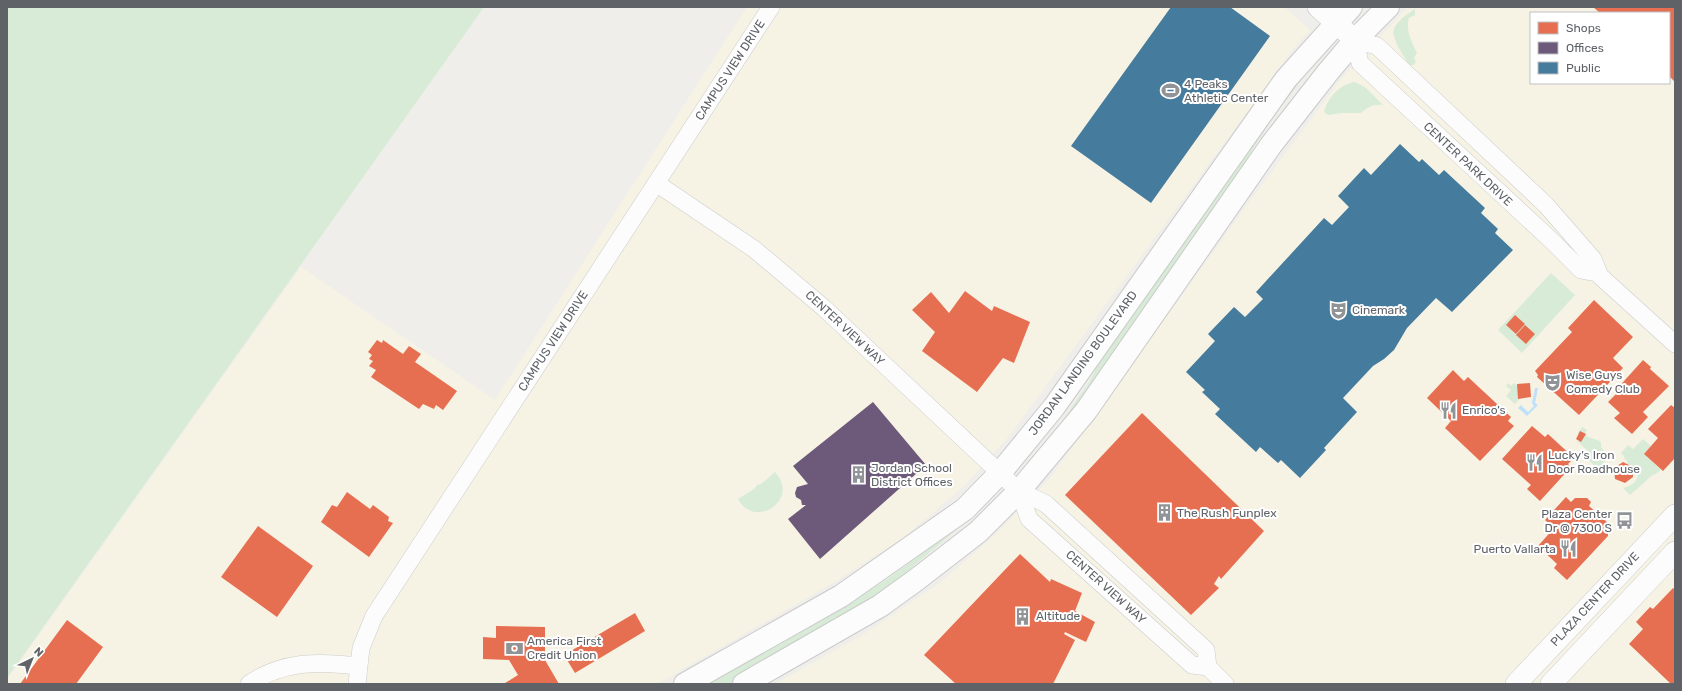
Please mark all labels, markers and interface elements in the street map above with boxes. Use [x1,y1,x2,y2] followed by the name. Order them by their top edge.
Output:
[1530,12,1670,84] legend
[692,17,768,123] street label: CAMPUS VIEW DRIVE
[1566,21,1601,35] text: Shops
[1566,41,1604,55] text: Offices
[1566,61,1601,75] text: Public
[1184,77,1269,105] place label: 4 Peaks Athletic Center
[1161,81,1181,101] sports icon: 4 Peaks Athletic Center
[1421,119,1515,209] street label: CENTER PARK DRIVE
[515,288,591,394] street label: CAMPUS VIEW DRIVE
[803,288,888,368] street label: CENTER VIEW WAY
[1026,288,1140,438] street label: JORDAN LANDING BOULEVARD
[1329,300,1349,320] theatre icon: Cinemark
[1352,303,1406,317] place label: Cinemark
[1566,368,1640,396] place label: Wise Guys Comedy Club
[1543,372,1563,392] theatre icon: Wise Guys Comedy Club
[1439,400,1459,420] restaurant icon: Enrico's
[1462,403,1506,417] place label: Enrico's
[1548,448,1640,476] place label: Lucky's Iron Door Roadhouse
[1525,452,1545,472] restaurant icon: Lucky's Iron Door Roadhouse
[871,461,953,489] place label: Jordan School District Offices
[848,465,868,485] building icon: Jordan School District Offices
[1154,503,1174,523] building icon: The Rush Funplex
[1177,506,1277,520] place label: The Rush Funplex
[1541,507,1612,535] place label: Plaza Center Dr @ 7300 S
[1615,511,1635,531] bus stop icon: Plaza Center Dr @ 7300 S
[1559,539,1579,559] restaurant icon: Puerto Vallarta
[1473,542,1556,556] place label: Puerto Vallarta
[1063,547,1149,627] street label: CENTER VIEW WAY
[1548,549,1642,649] street label: PLAZA CENTER DRIVE
[1013,606,1033,626] building icon: Altitude
[1036,609,1081,623] place label: Altitude
[527,634,602,662] place label: America First Credit Union
[504,638,524,658] bank icon: America First Credit Union
[12,639,52,679] north arrow
[31,645,46,660] text: N

